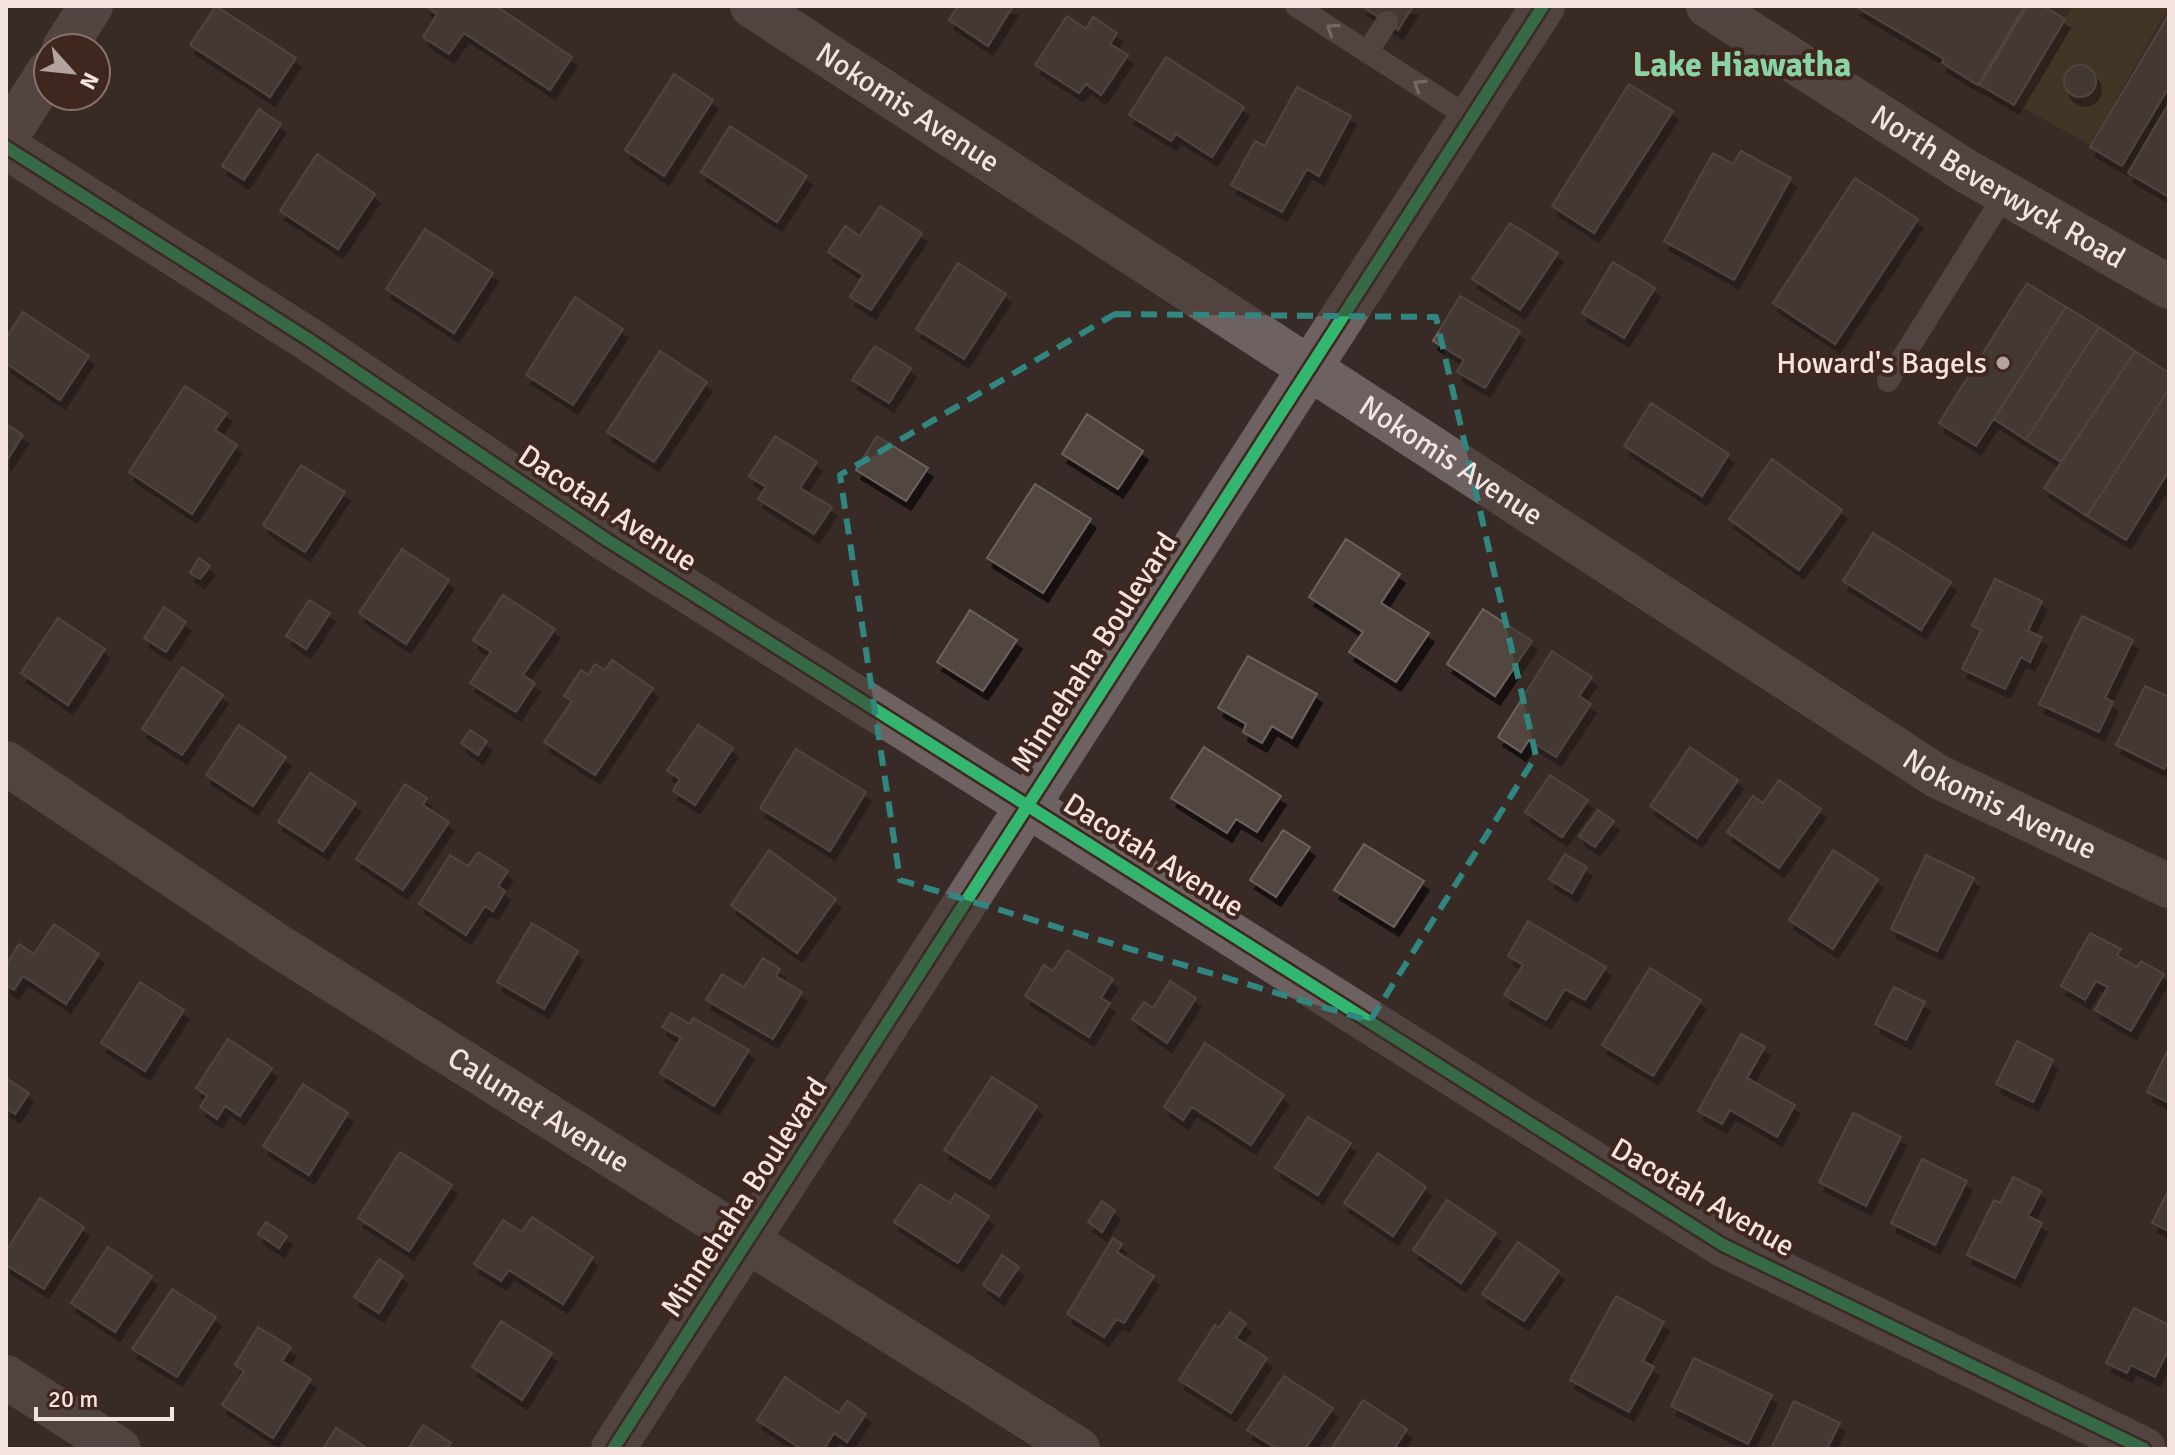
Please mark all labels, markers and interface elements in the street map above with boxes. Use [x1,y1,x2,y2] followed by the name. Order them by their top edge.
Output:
[1326,24,1340,39] one-way arrow
[32,32,112,112] north arrow
[809,35,1007,181] street label: Nokomis Avenue
[1633,44,1851,86] district label: Lake Hiawatha
[74,68,105,94] text: N
[1413,80,1427,95] one-way arrow
[1864,97,2132,277] street label: North Beverwyck Road
[1776,345,1987,382] place label: Howard's Bagels
[1994,354,2012,372] marker: Howard's Bagels
[1352,388,1550,534] street label: Nokomis Avenue
[511,437,704,580] street label: Dacotah Avenue
[1003,525,1186,779] street label: Minnehaha Boulevard
[1896,741,2103,868] street label: Nokomis Avenue
[1057,785,1251,926] street label: Dacotah Avenue
[441,1039,637,1181] street label: Calumet Avenue
[653,1070,836,1324] street label: Minnehaha Boulevard
[1604,1130,1801,1265] street label: Dacotah Avenue
[36,1371,172,1421] scale bar
[48,1384,98,1414] text: 20 m

